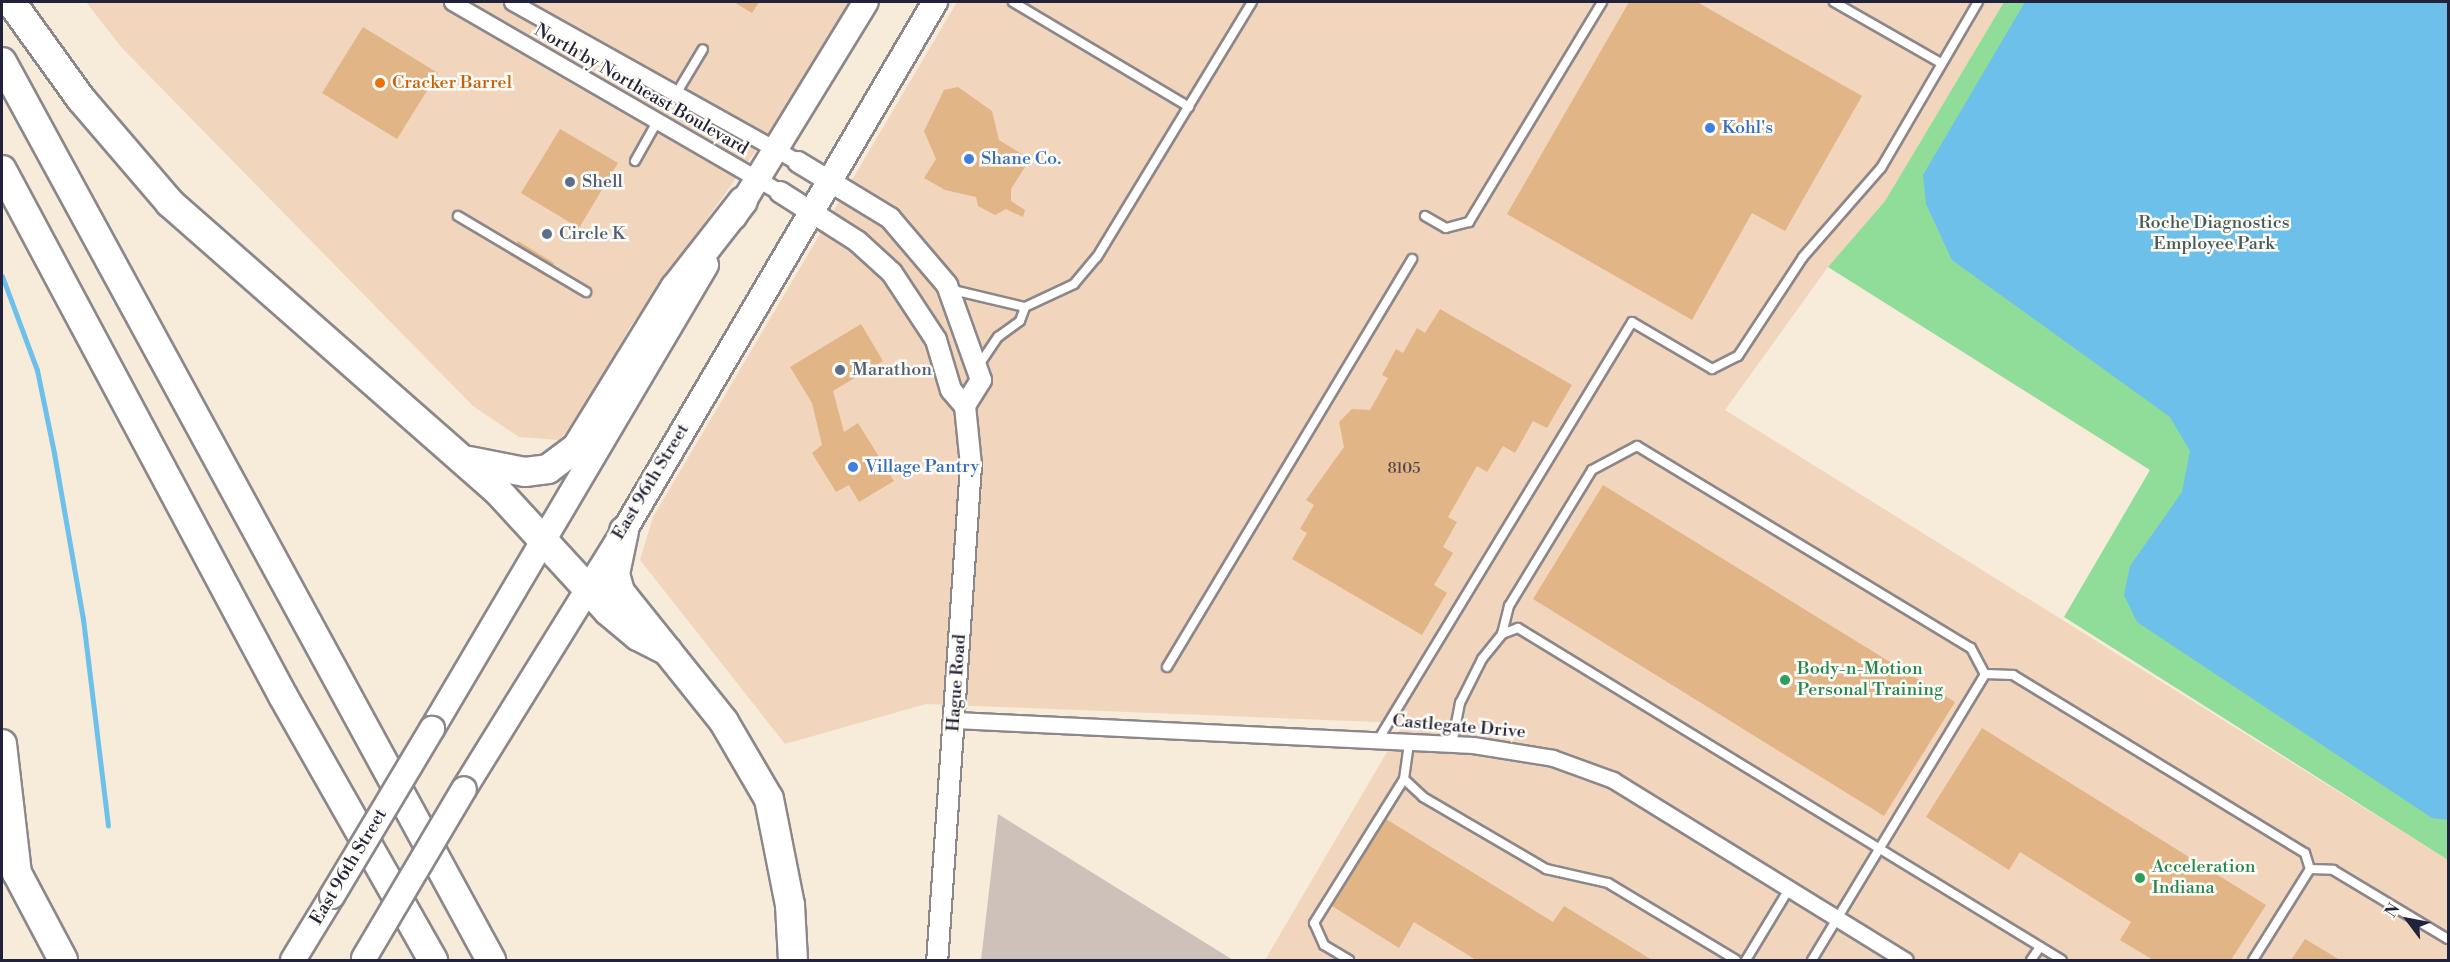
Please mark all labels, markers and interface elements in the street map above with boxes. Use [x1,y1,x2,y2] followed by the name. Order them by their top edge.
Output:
[530,20,752,160] street label: North by Northeast Boulevard
[392,72,512,94] place label: Cracker Barrel
[373,76,387,90] marker: Cracker Barrel
[1722,117,1773,139] place label: Kohl's
[1703,121,1717,135] marker: Kohl's
[981,148,1061,170] place label: Shane Co.
[962,152,976,166] marker: Shane Co.
[582,171,623,193] place label: Shell
[563,175,577,189] marker: Shell
[2138,213,2290,256] park label: Roche Diagnostics Employee Park
[559,223,625,245] place label: Circle K
[540,227,554,241] marker: Circle K
[852,359,932,381] place label: Marathon
[833,363,847,377] marker: Marathon
[608,420,694,544] street label: East 96th Street
[865,456,979,478] place label: Village Pantry
[846,460,860,474] marker: Village Pantry
[1387,460,1421,478] house number: 8105
[943,634,971,732] street label: Hague Road
[1797,659,1943,702] place label: Body-n-Motion Personal Training
[1778,673,1792,687] marker: Body-n-Motion Personal Training
[1391,710,1527,744] street label: Castlegate Drive
[306,805,392,929] street label: East 96th Street
[2152,857,2255,900] place label: Acceleration Indiana
[2133,871,2147,885] marker: Acceleration Indiana
[2378,890,2438,950] north arrow
[2381,900,2405,921] text: N

